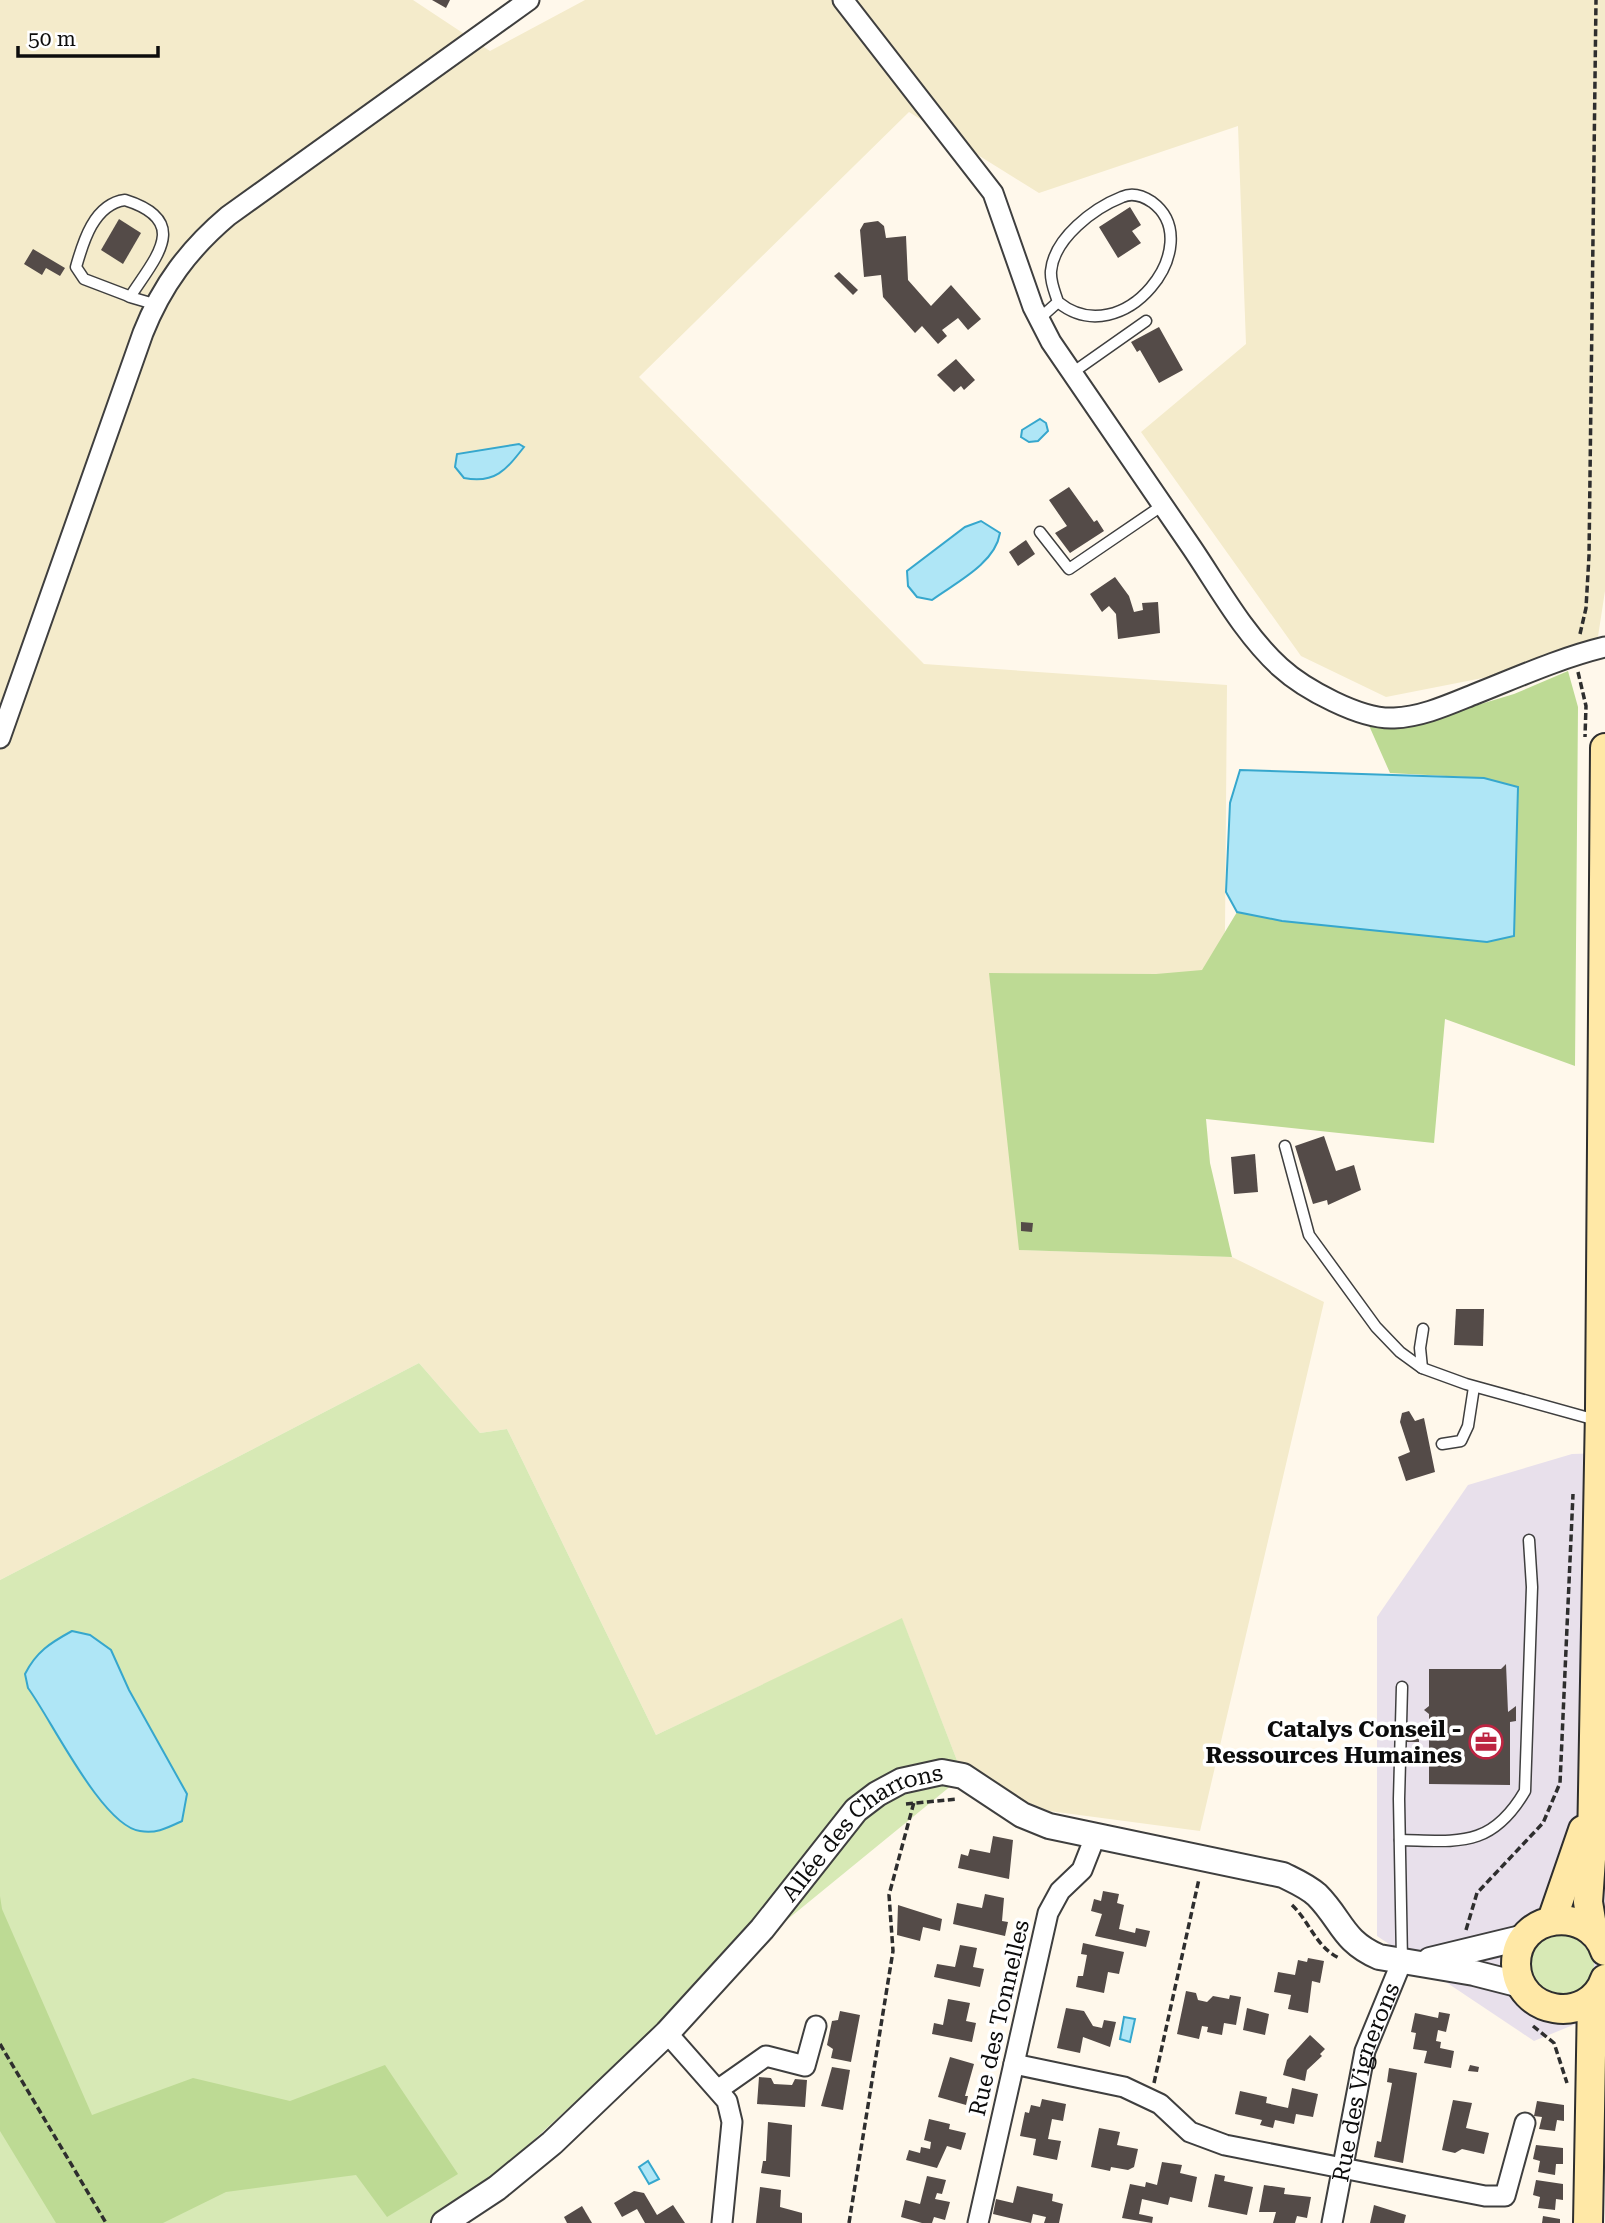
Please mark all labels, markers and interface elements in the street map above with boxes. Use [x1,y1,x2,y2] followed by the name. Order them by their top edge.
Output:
[18,14,158,58] scale bar
[28,27,76,51] text: 50 m
[1205,1716,1462,1769] place label: Catalys Conseil - Ressources Humaines
[1467,1723,1505,1761] office icon: Catalys Conseil - Ressources Humaines
[776,1759,945,1907] street label: Allée des Charrons
[964,1917,1035,2119] street label: Rue des Tonnelles
[1327,1979,1406,2184] street label: Rue des Vignerons

